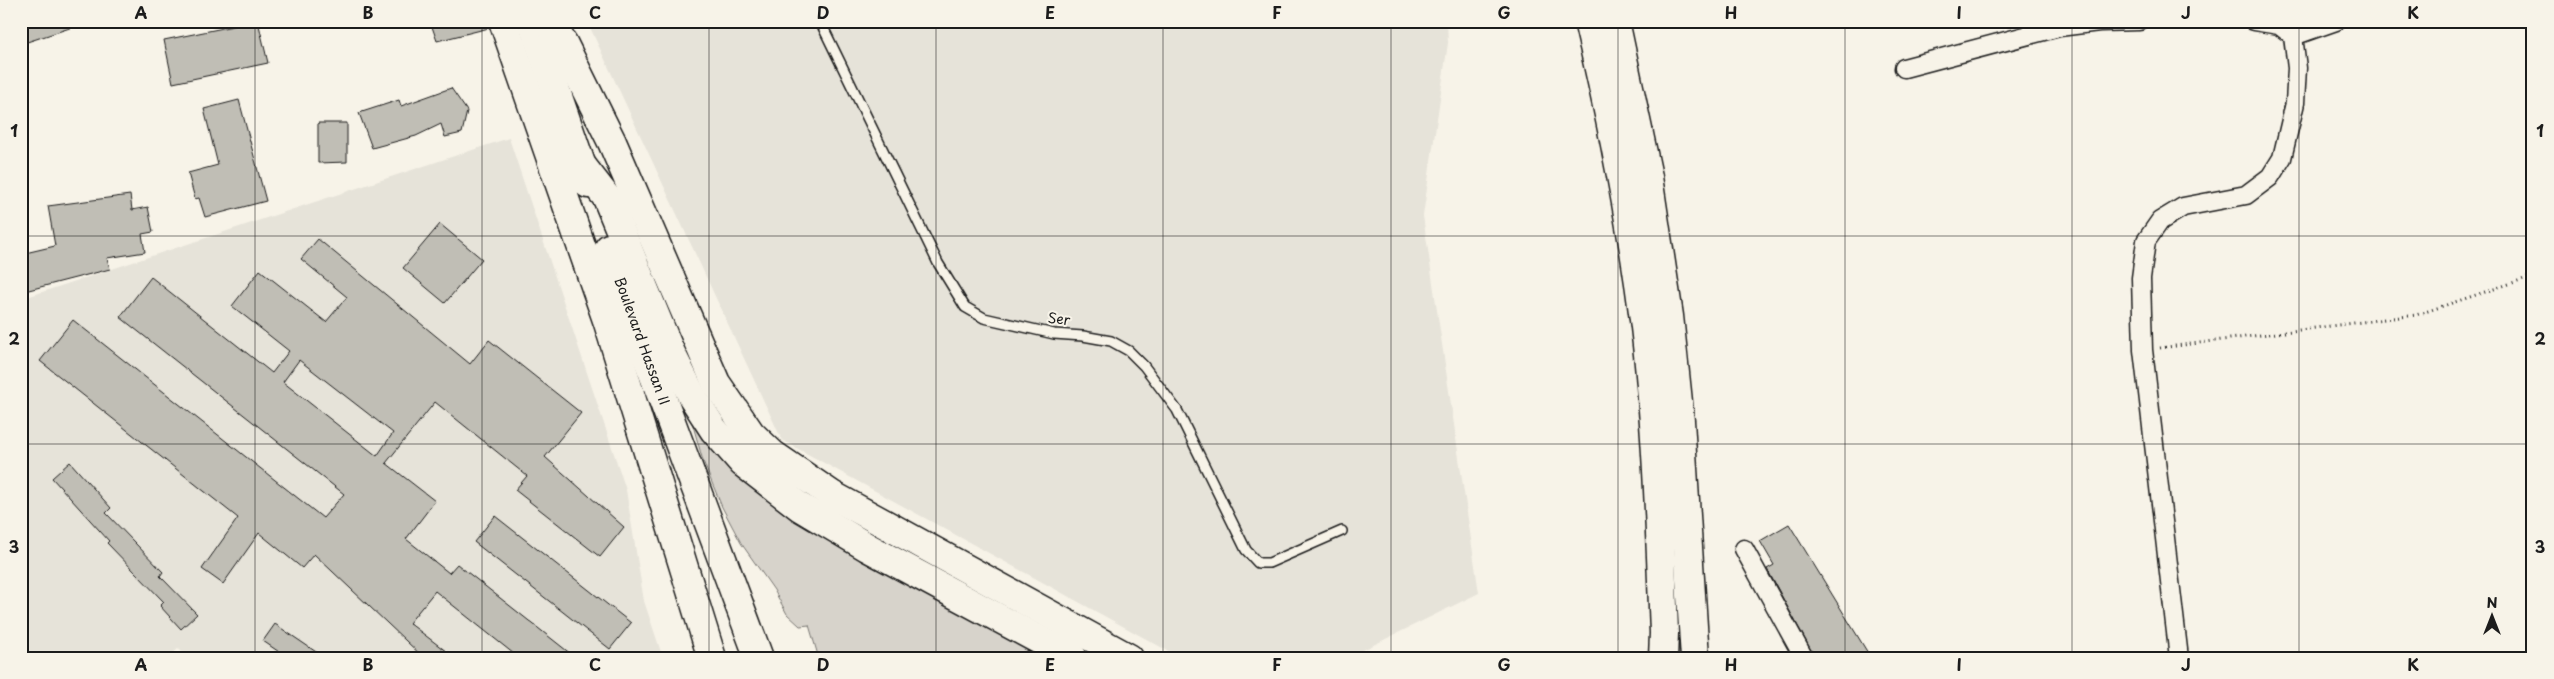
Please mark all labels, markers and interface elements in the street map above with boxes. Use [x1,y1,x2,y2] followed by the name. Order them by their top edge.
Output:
[135,0,148,24] text: A
[363,0,374,24] text: B
[589,0,601,24] text: C
[817,0,829,24] text: D
[1045,0,1055,24] text: E
[1272,0,1282,24] text: F
[1497,0,1511,24] text: G
[1725,0,1737,24] text: H
[1956,0,1962,24] text: I
[2181,0,2191,24] text: J
[2407,0,2419,24] text: K
[10,118,18,142] text: 1
[2536,118,2544,142] text: 1
[610,274,675,408] street label: Boulevard Hassan II
[1046,307,1072,331] street label: Ser
[8,326,20,350] text: 2
[2534,326,2546,350] text: 2
[9,534,19,558] text: 3
[2535,534,2545,558] text: 3
[2466,592,2516,642] north arrow
[2486,592,2498,613] text: N
[135,652,148,676] text: A
[363,652,374,676] text: B
[589,652,601,676] text: C
[817,652,829,676] text: D
[1045,652,1055,676] text: E
[1272,652,1282,676] text: F
[1497,652,1511,676] text: G
[1725,652,1737,676] text: H
[1956,652,1962,676] text: I
[2181,652,2191,676] text: J
[2407,652,2419,676] text: K

